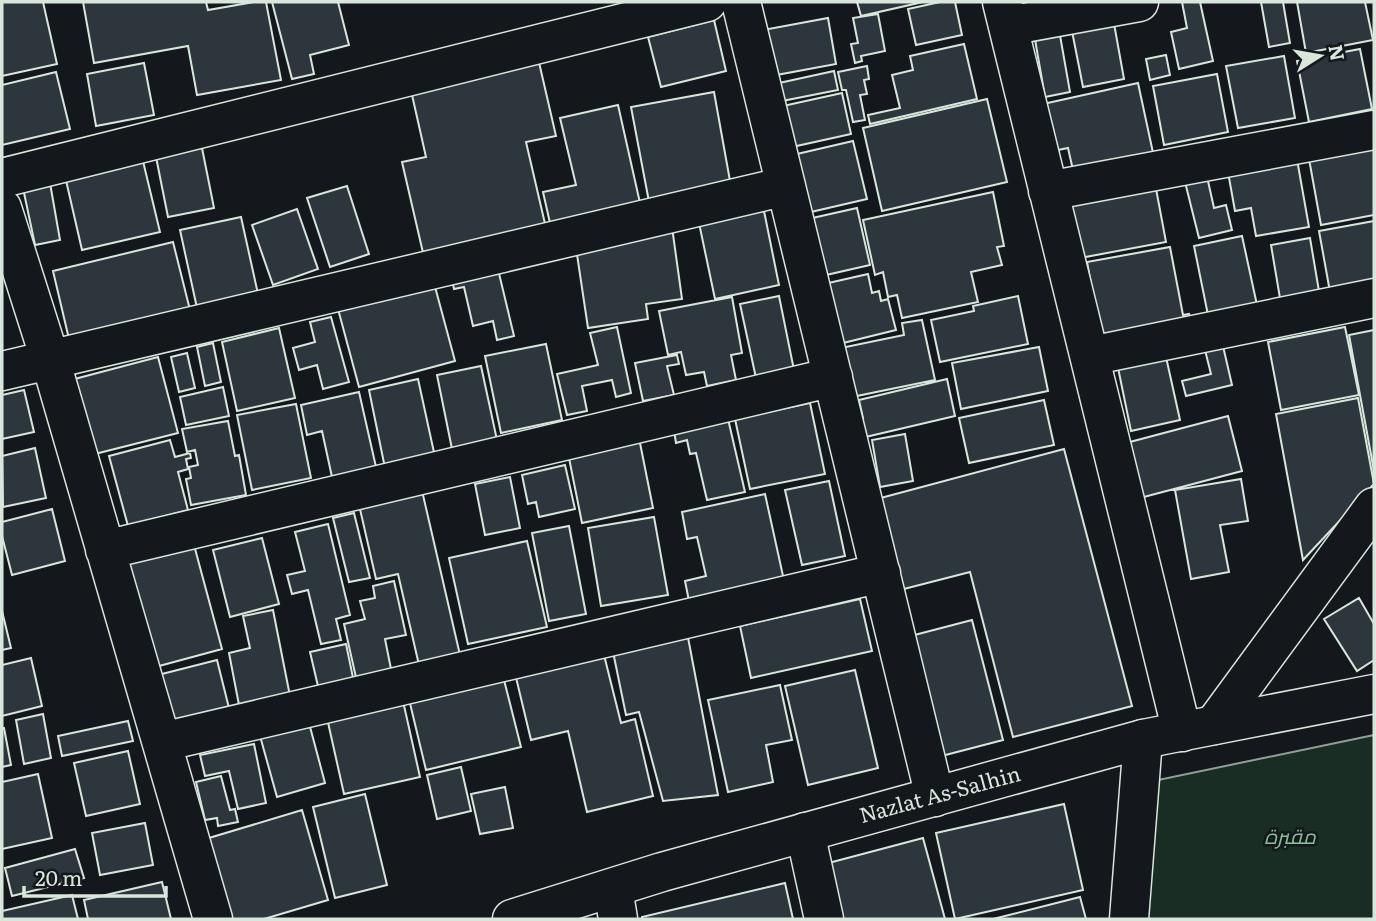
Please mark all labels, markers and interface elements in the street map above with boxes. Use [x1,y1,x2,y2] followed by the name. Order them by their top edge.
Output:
[1285,21,1355,91] north arrow
[1322,42,1353,63] text: N
[855,756,1023,829] street label: Nazlat As-Salhin
[1264,819,1316,850] park label: مقبرة
[24,855,166,899] scale bar
[35,861,82,892] text: 20 m

